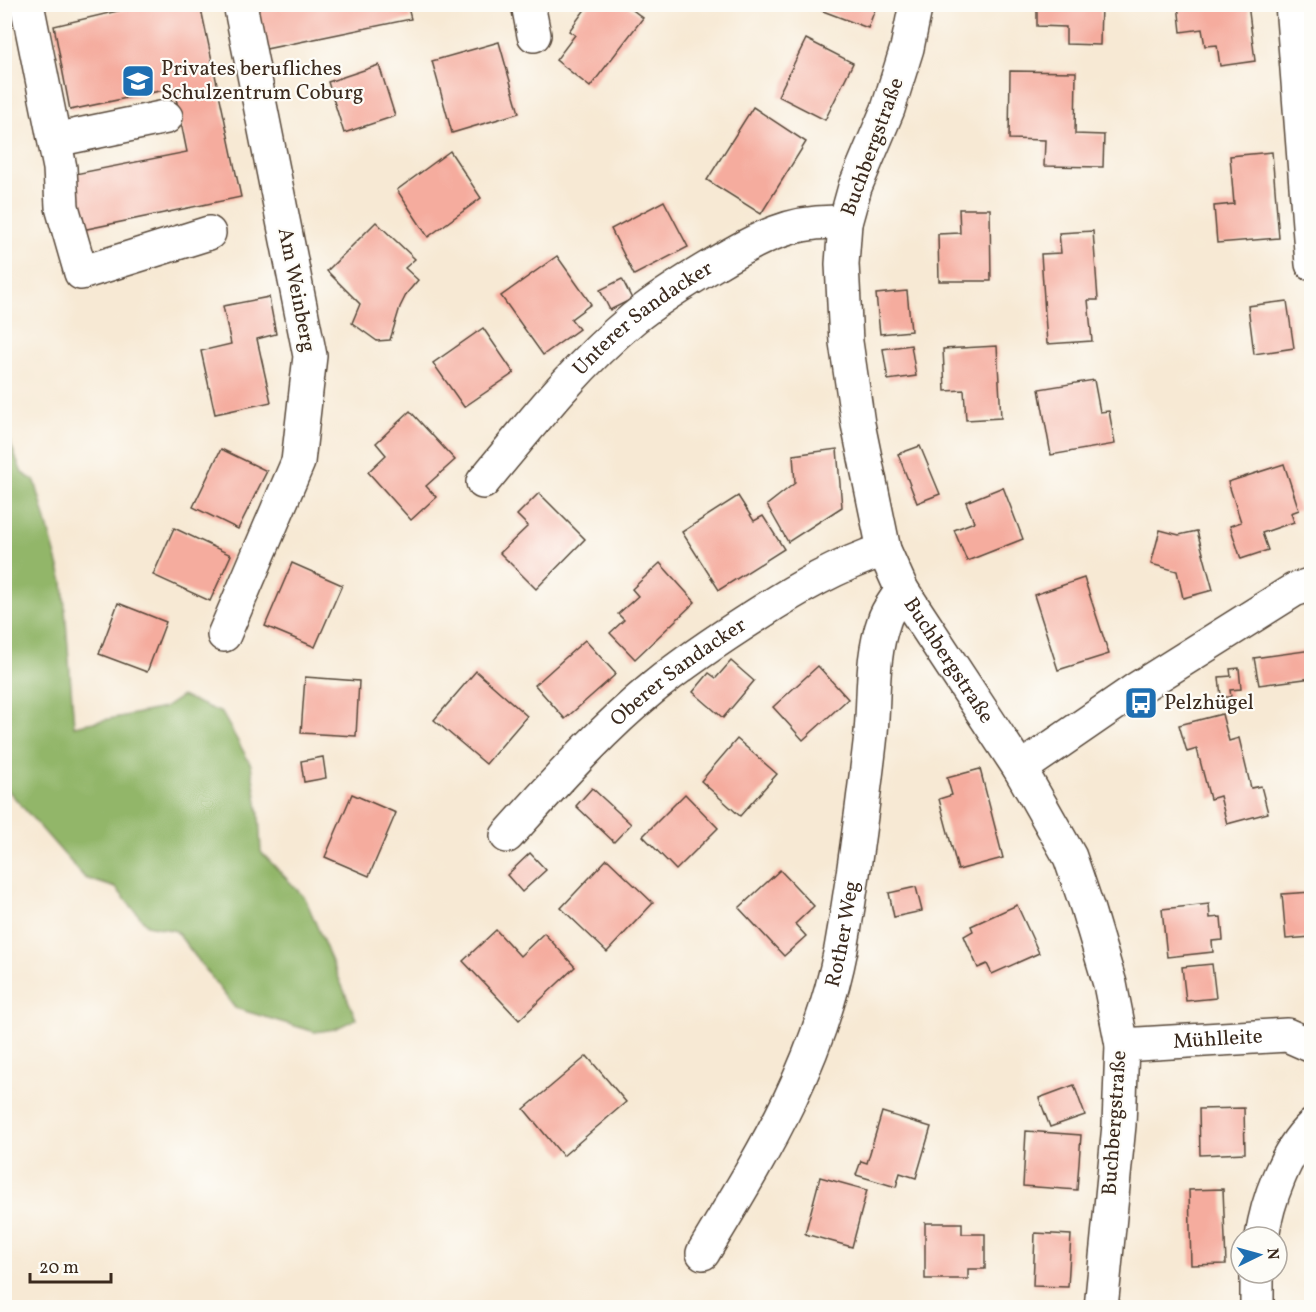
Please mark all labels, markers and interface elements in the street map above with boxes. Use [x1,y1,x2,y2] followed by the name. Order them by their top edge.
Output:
[161,55,363,108] place label: Privates berufliches Schulzentrum Coburg
[120,63,156,99] school or university icon: Privates berufliches Schulzentrum Coburg
[835,74,912,220] street label: Buchbergstraße
[270,225,322,355] street label: Am Weinberg
[566,254,718,382] street label: Unterer Sandacker
[896,592,1001,729] street label: Buchbergstraße
[604,611,752,733] street label: Oberer Sandacker
[1123,685,1159,721] bus stop icon: Pelzhügel
[1164,689,1254,718] place label: Pelzhügel
[818,879,866,990] street label: Rother Weg
[1172,1022,1263,1056] street label: Mühlleite
[1095,1049,1135,1197] street label: Buchbergstraße
[1229,1225,1289,1285] north arrow
[30,1246,111,1284] scale bar
[1260,1247,1283,1261] text: N
[39,1256,79,1281] text: 20 m

